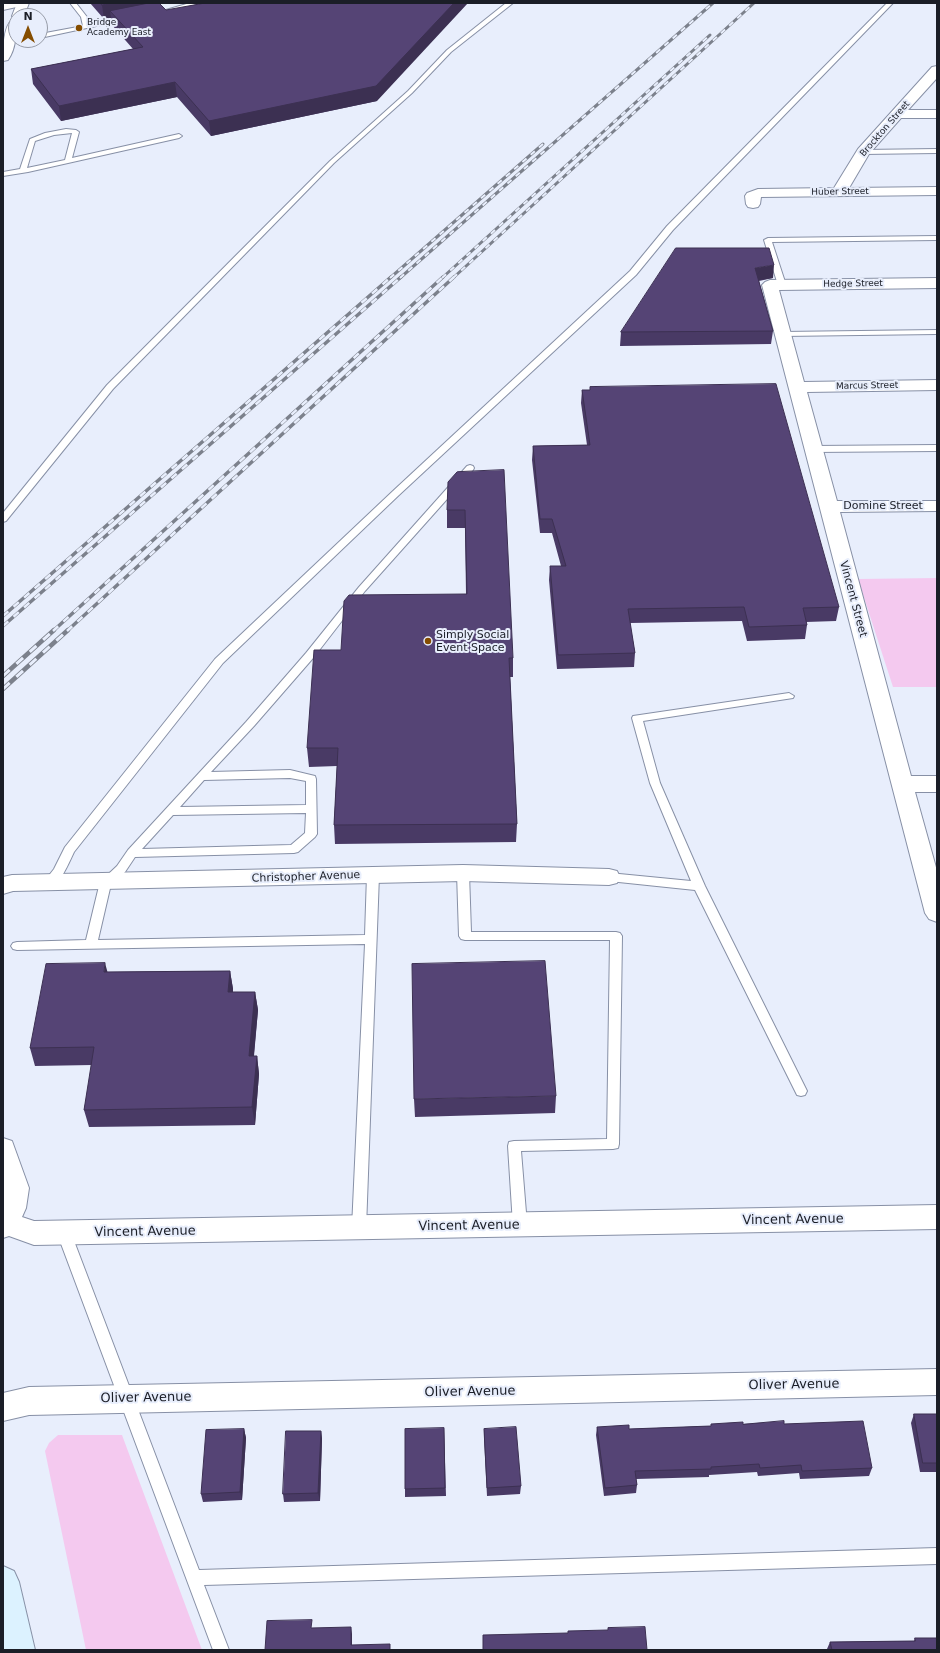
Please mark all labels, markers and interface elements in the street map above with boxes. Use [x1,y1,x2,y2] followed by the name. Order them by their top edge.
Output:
[8,8,48,48] north arrow
[23,10,33,23] text: N
[87,18,151,39] place label: Bridge Academy East
[74,23,84,33] marker: Bridge Academy East
[858,99,912,159] street label: Brockton Street
[811,186,869,198] street label: Huber Street
[823,278,883,290] street label: Hedge Street
[836,380,898,392] street label: Marcus Street
[843,499,923,513] street label: Domine Street
[836,559,870,639] street label: Vincent Street
[436,628,509,654] place label: Simply Social Event Space
[423,636,433,646] marker: Simply Social Event Space
[251,869,361,885] street label: Christopher Avenue
[742,1211,844,1229] street label: Vincent Avenue
[418,1217,520,1235] street label: Vincent Avenue
[94,1223,196,1241] street label: Vincent Avenue
[748,1376,840,1394] street label: Oliver Avenue
[424,1383,516,1401] street label: Oliver Avenue
[100,1389,192,1407] street label: Oliver Avenue

